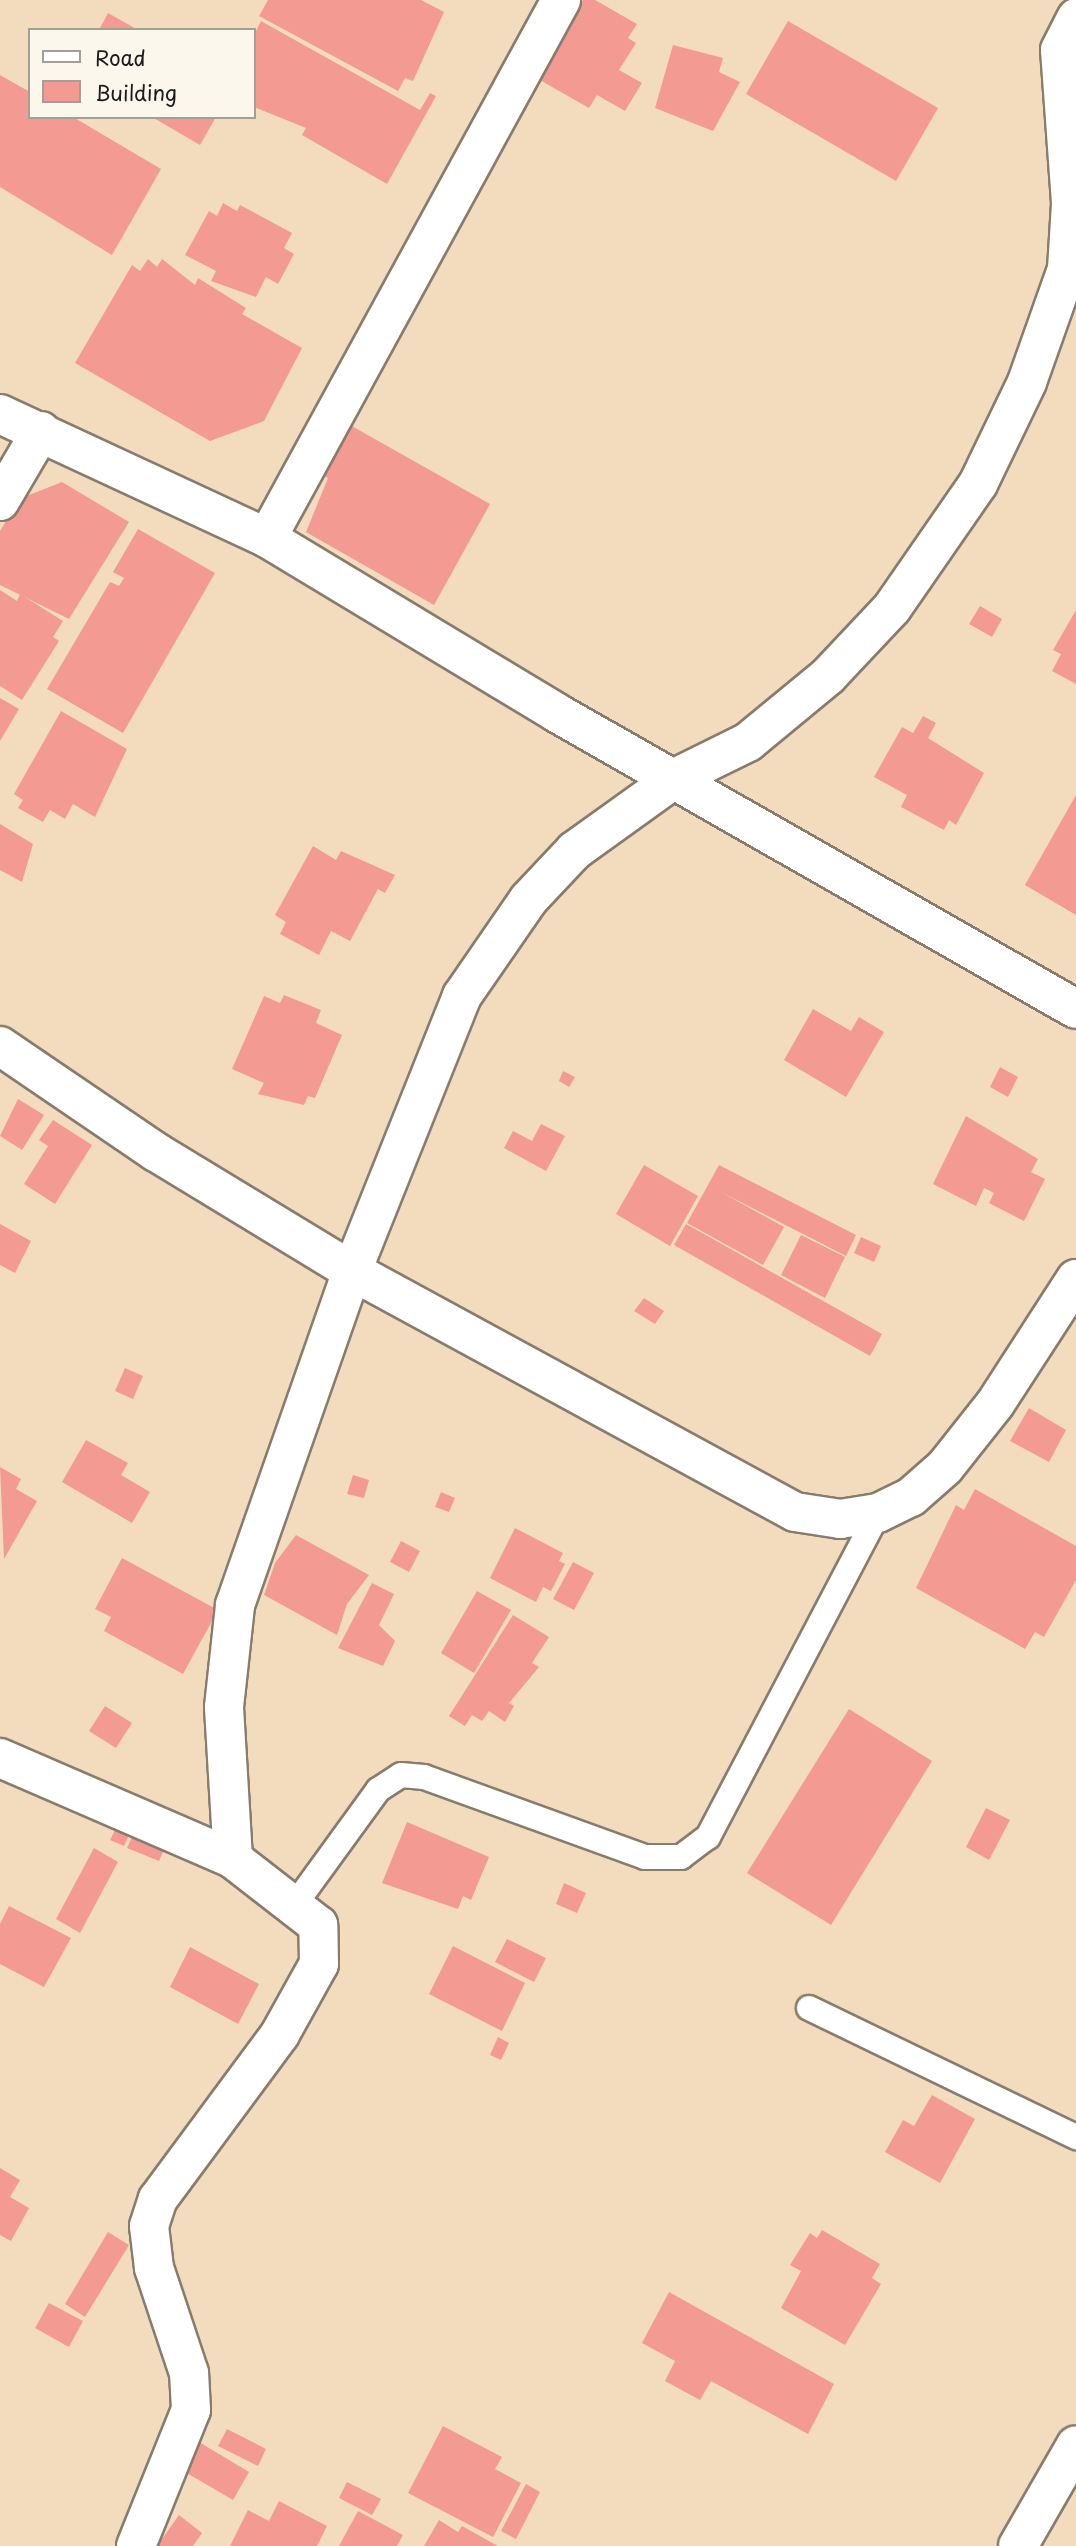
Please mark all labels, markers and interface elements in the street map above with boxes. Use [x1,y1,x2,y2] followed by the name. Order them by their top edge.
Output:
[28,28,256,119] legend
[95,41,146,73] text: Road
[95,76,177,108] text: Building

